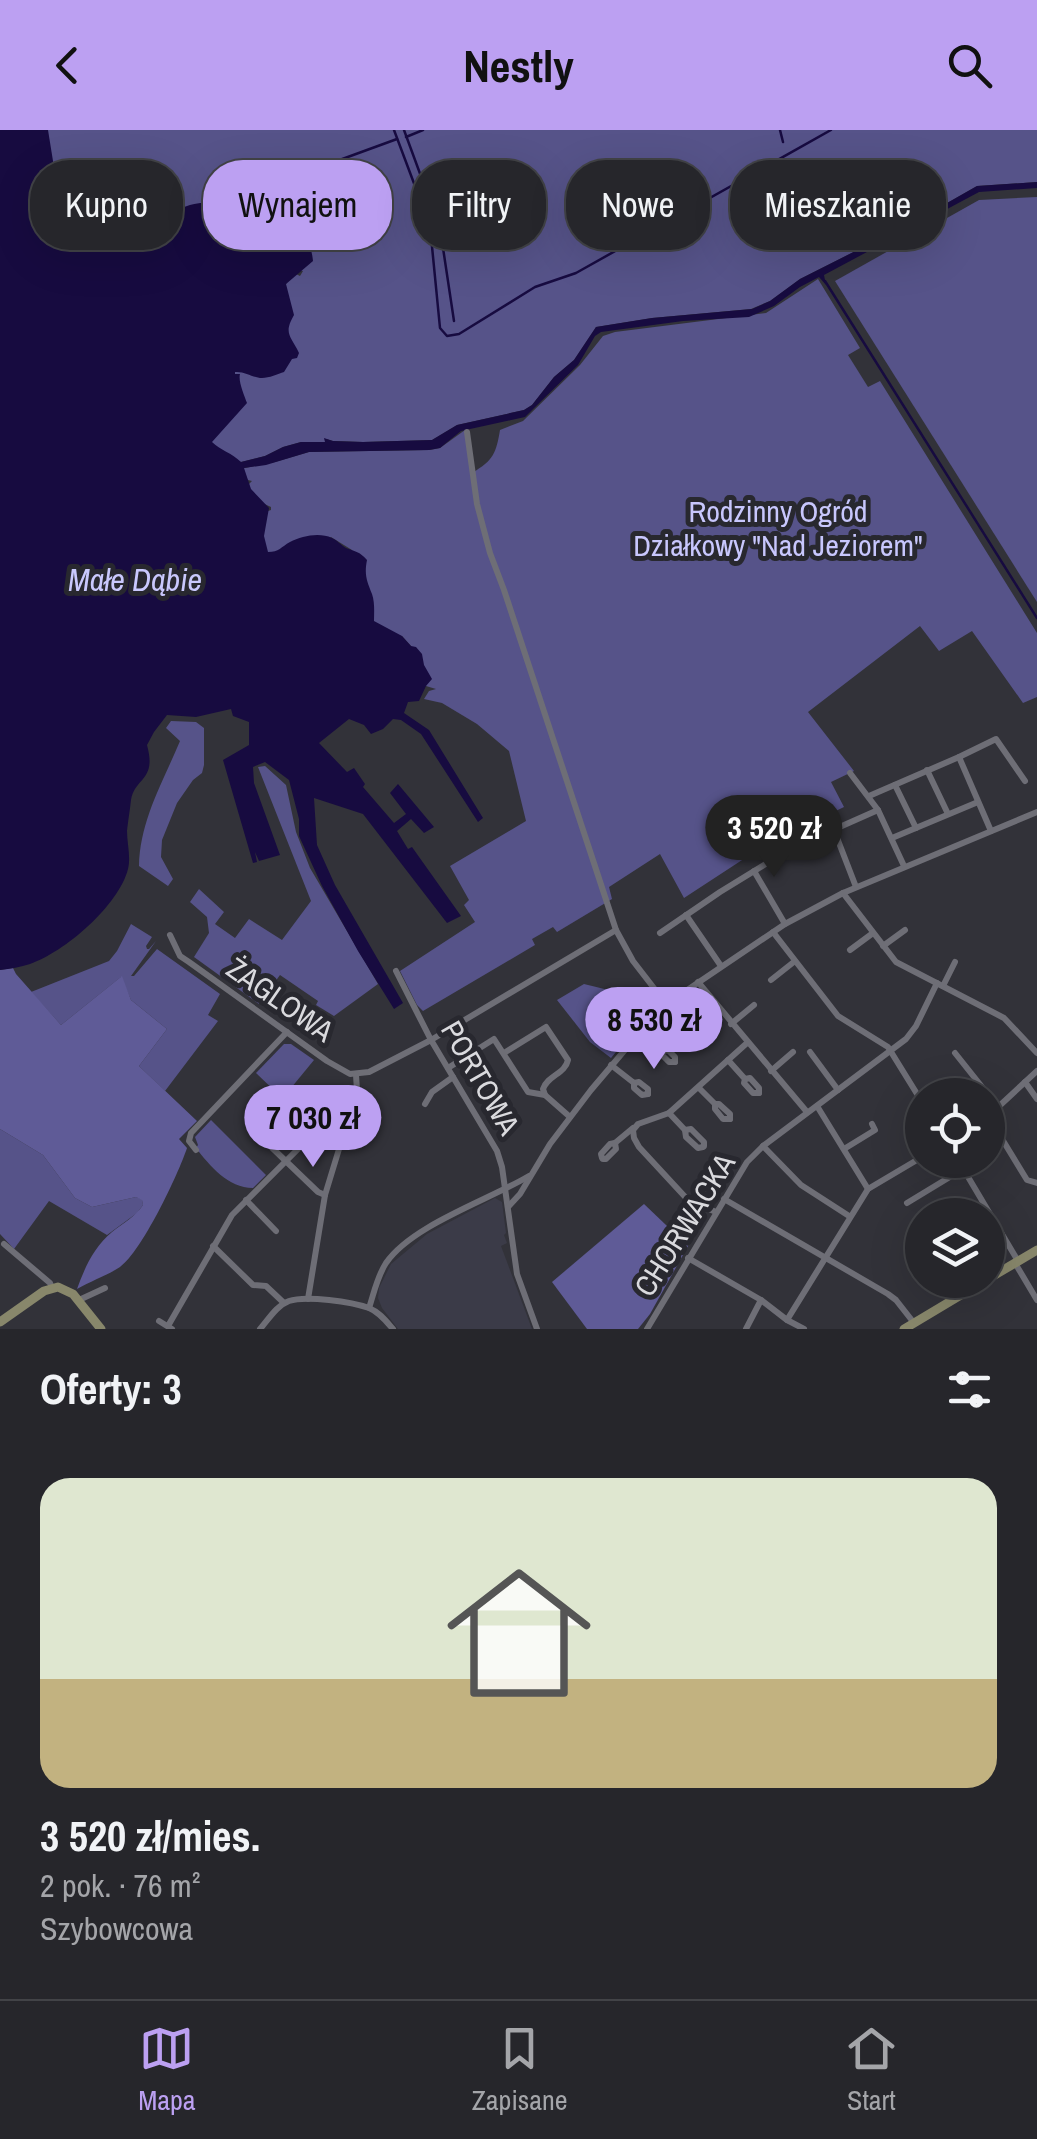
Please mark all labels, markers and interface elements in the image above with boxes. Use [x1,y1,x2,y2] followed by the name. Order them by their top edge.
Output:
[463,35,574,96] text: Nestly
[40,38,95,93] icon: back
[942,38,997,93] icon: search
[30,160,183,250] chip: Kupno
[203,160,392,250] chip: Wynajem
[412,160,546,250] chip: Filtry
[566,160,710,250] chip: Nowe
[730,160,946,250] chip: Mieszkanie
[633,491,923,565] park label: Rodzinny Ogród Działkowy "Nad Jeziorem"
[68,558,202,601] water label: Małe Dąbie
[671,795,877,880] pin: 3 520 zł
[727,806,821,849] text: 3 520 zł
[219,948,343,1051] street label: ŻAGLOWA
[551,987,757,1072] pin: 8 530 zł
[607,998,701,1041] text: 8 530 zł
[432,1013,530,1142] street label: PORTOWA
[905,1078,1005,1298] map controls
[905,1078,1005,1178] button: locate
[210,1085,416,1170] pin: 7 030 zł
[266,1096,360,1139] text: 7 030 zł
[624,1145,744,1303] street label: CHORWACKA
[905,1198,1005,1298] button: layers
[40,1361,182,1417] text: Oferty: 3
[942,1362,997,1417] icon: filters
[429,1543,609,1723] icon: home
[40,1808,260,1864] text: 3 520 zł/mies.
[40,1864,200,1907] text: 2 pok. · 76 m²
[40,1907,193,1950] text: Szybowcowa
[138,2021,196,2119] tab: Mapa
[472,2021,568,2119] tab: Zapisane
[844,2021,899,2119] tab: Start

